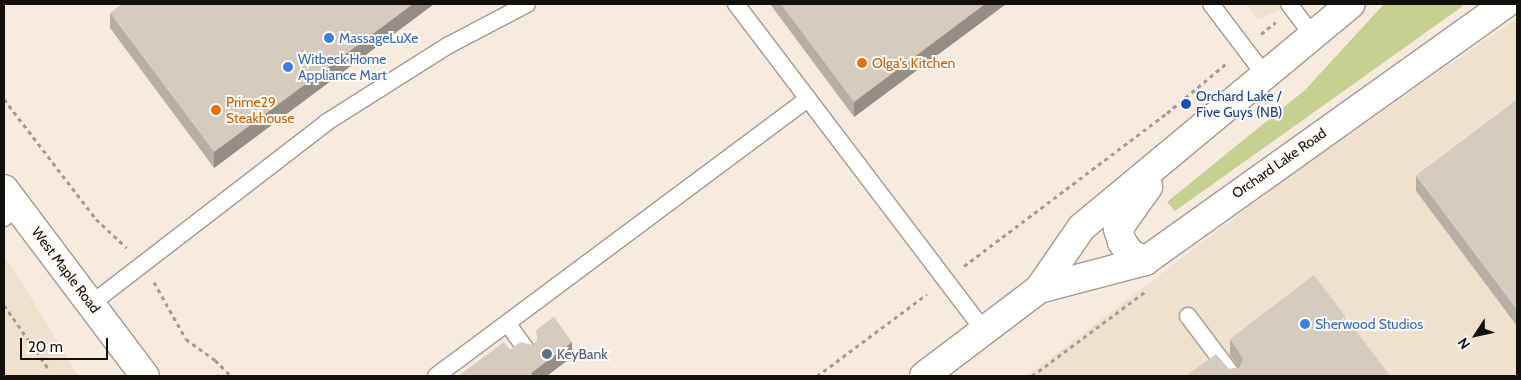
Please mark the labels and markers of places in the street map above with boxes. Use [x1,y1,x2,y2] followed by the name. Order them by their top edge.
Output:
[339,30,418,46] place label: MassageLuXe
[323,32,335,44] marker: MassageLuXe
[298,51,387,84] place label: Witbeck Home Appliance Mart
[872,55,955,71] place label: Olga's Kitchen
[856,57,868,69] marker: Olga's Kitchen
[282,61,294,73] marker: Witbeck Home Appliance Mart
[1196,88,1282,120] place label: Orchard Lake / Five Guys (NB)
[226,94,294,126] place label: Prime29 Steakhouse
[1180,98,1192,110] marker: Orchard Lake / Five Guys (NB)
[210,104,222,116] marker: Prime29 Steakhouse
[1315,316,1423,332] place label: Sherwood Studios
[1299,318,1311,330] marker: Sherwood Studios
[557,346,608,362] place label: KeyBank
[541,348,553,360] marker: KeyBank

